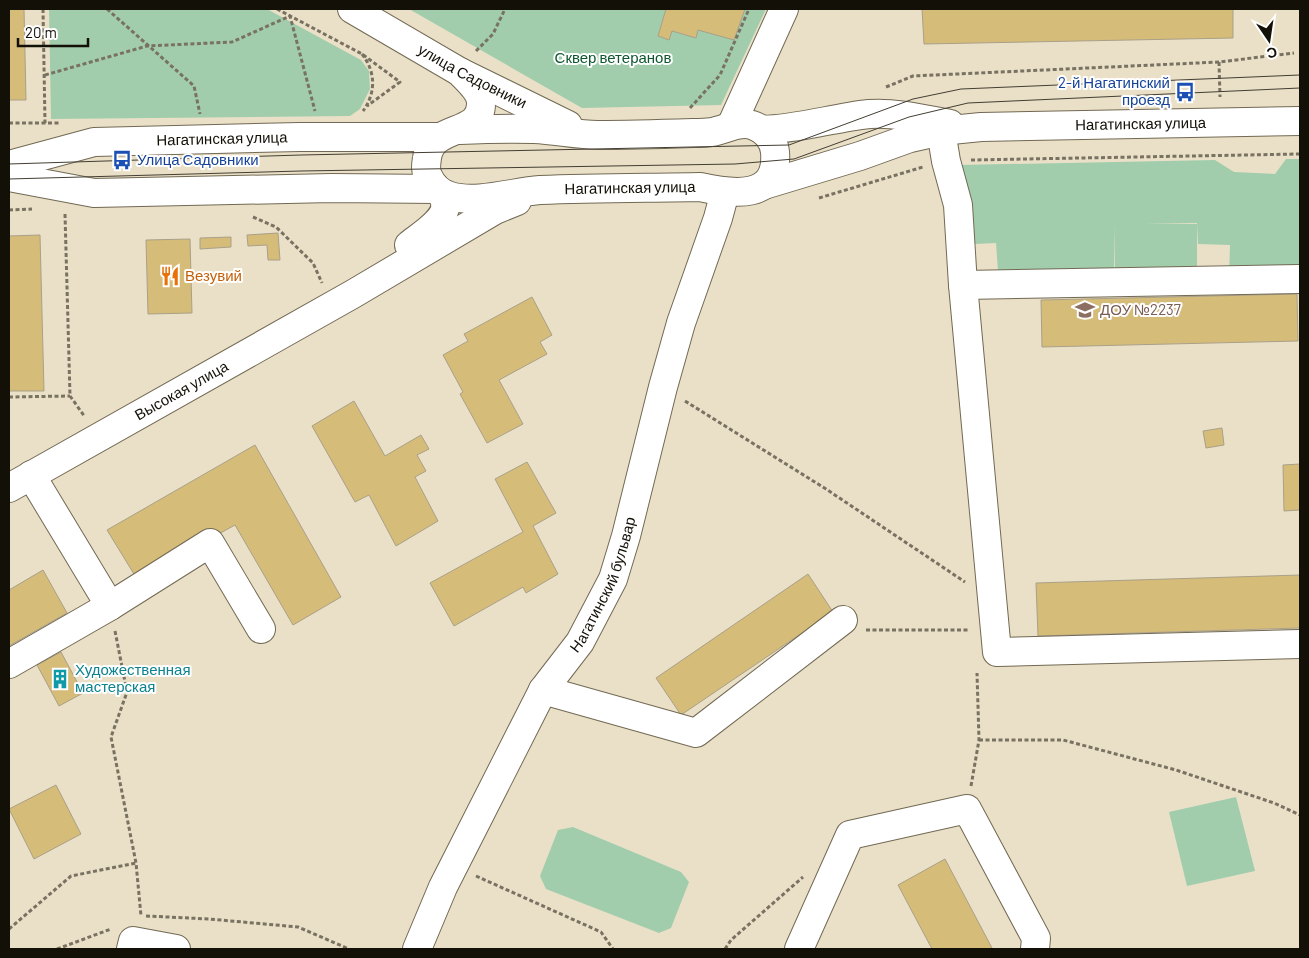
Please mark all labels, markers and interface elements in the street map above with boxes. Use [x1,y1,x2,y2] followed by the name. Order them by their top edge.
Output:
[18,15,88,47] scale bar
[1244,15,1294,65] north arrow
[25,23,57,41] text: 20 m
[415,40,530,111] street label: улица Садовники
[1265,44,1279,63] text: С
[555,48,671,66] park label: Сквер ветеранов
[1058,73,1170,108] place label: 2-й Нагатинский проезд
[1174,81,1196,103] bus stop icon: 2-й Нагатинский проезд
[1075,113,1207,133] street label: Нагатинская улица
[156,127,288,148] street label: Нагатинская улица
[111,149,133,171] bus stop icon: Улица Садовники
[137,150,259,168] place label: Улица Садовники
[564,177,696,197] street label: Нагатинская улица
[159,265,181,287] restaurant icon: Везувий
[185,266,242,284] place label: Везувий
[1074,299,1096,321] school or university icon: ДОУ №2237
[1100,300,1181,318] place label: ДОУ №2237
[131,356,231,423] street label: Высокая улица
[565,515,638,656] street label: Нагатинский бульвар
[75,660,191,695] place label: Художественная мастерская
[49,668,71,690] building icon: Художественная мастерская

